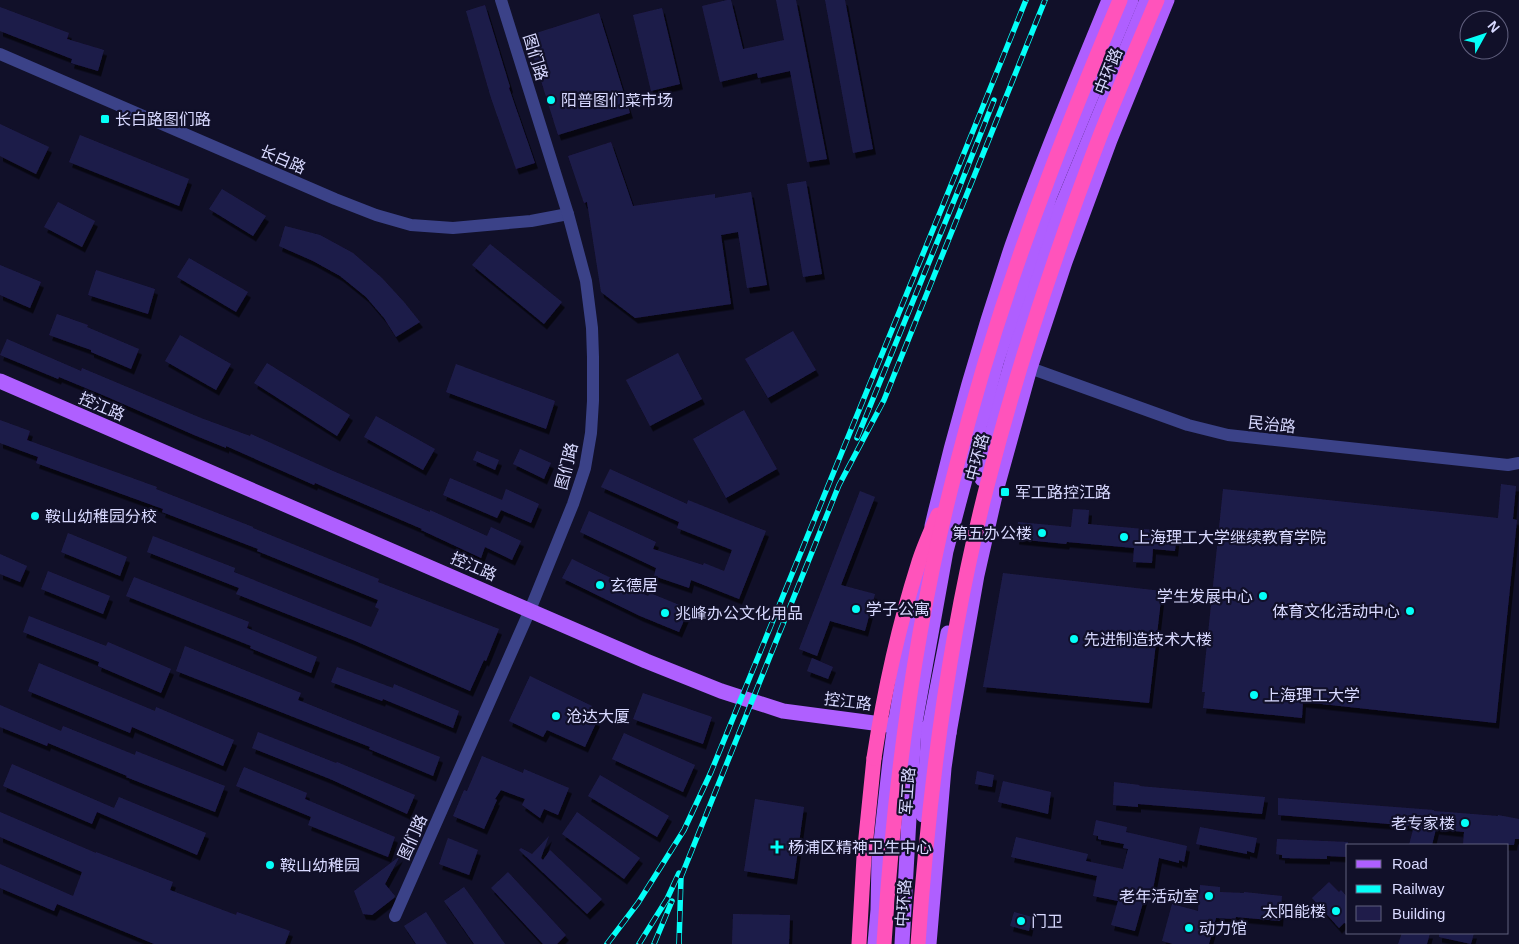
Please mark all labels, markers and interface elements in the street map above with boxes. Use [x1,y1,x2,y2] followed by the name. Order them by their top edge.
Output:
[1459,10,1509,60] north arrow
[1485,18,1503,36] text: N
[520,32,551,83] street label: 图们路
[1092,46,1125,97] street label: 中环路
[561,92,673,109] place label: 阳普图们菜市场
[545,94,557,106] marker: 阳普图们菜市场
[115,111,211,128] place label: 长白路图们路
[99,113,111,125] marker: 长白路图们路
[257,142,308,177] street label: 长白路
[76,389,127,424] street label: 控江路
[1247,414,1297,435] street label: 民治路
[963,432,992,483] street label: 中环路
[552,441,581,491] street label: 图们路
[1015,484,1111,501] place label: 军工路控江路
[999,486,1011,498] marker: 军工路控江路
[45,508,157,525] place label: 鞍山幼稚园分校
[29,510,41,522] marker: 鞍山幼稚园分校
[952,525,1032,542] place label: 第五办公楼
[1036,527,1048,539] marker: 第五办公楼
[1134,529,1326,546] place label: 上海理工大学继续教育学院
[1118,531,1130,543] marker: 上海理工大学继续教育学院
[448,549,499,584] street label: 控江路
[610,577,658,594] place label: 玄德居
[594,579,606,591] marker: 玄德居
[1157,588,1253,605] place label: 学生发展中心
[1257,590,1269,602] marker: 学生发展中心
[866,601,930,618] place label: 学子公寓
[850,603,862,615] marker: 学子公寓
[1272,603,1400,620] place label: 体育文化活动中心
[675,605,803,622] place label: 兆峰办公文化用品
[1404,605,1416,617] marker: 体育文化活动中心
[659,607,671,619] marker: 兆峰办公文化用品
[1084,631,1212,648] place label: 先进制造技术大楼
[1068,633,1080,645] marker: 先进制造技术大楼
[1264,687,1360,704] place label: 上海理工大学
[1248,689,1260,701] marker: 上海理工大学
[823,690,873,713] street label: 控江路
[566,708,630,725] place label: 沧达大厦
[550,710,562,722] marker: 沧达大厦
[897,766,918,816] street label: 军工路
[395,812,430,863] street label: 图们路
[1391,815,1455,832] place label: 老专家楼
[1459,817,1471,829] marker: 老专家楼
[788,839,932,856] place label: 杨浦区精神卫生中心
[770,840,784,854] marker: 杨浦区精神卫生中心
[1346,844,1509,934] legend
[1392,855,1428,872] text: Road
[280,857,360,874] place label: 鞍山幼稚园
[264,859,276,871] marker: 鞍山幼稚园
[893,878,914,928] street label: 中环路
[1392,880,1445,897] text: Railway
[1119,888,1199,905] place label: 老年活动室
[1203,890,1215,902] marker: 老年活动室
[1262,903,1326,920] place label: 太阳能楼
[1330,905,1342,917] marker: 太阳能楼
[1392,905,1445,922] text: Building
[1031,913,1063,930] place label: 门卫
[1015,915,1027,927] marker: 门卫
[1199,920,1247,937] place label: 动力馆
[1183,922,1195,934] marker: 动力馆

